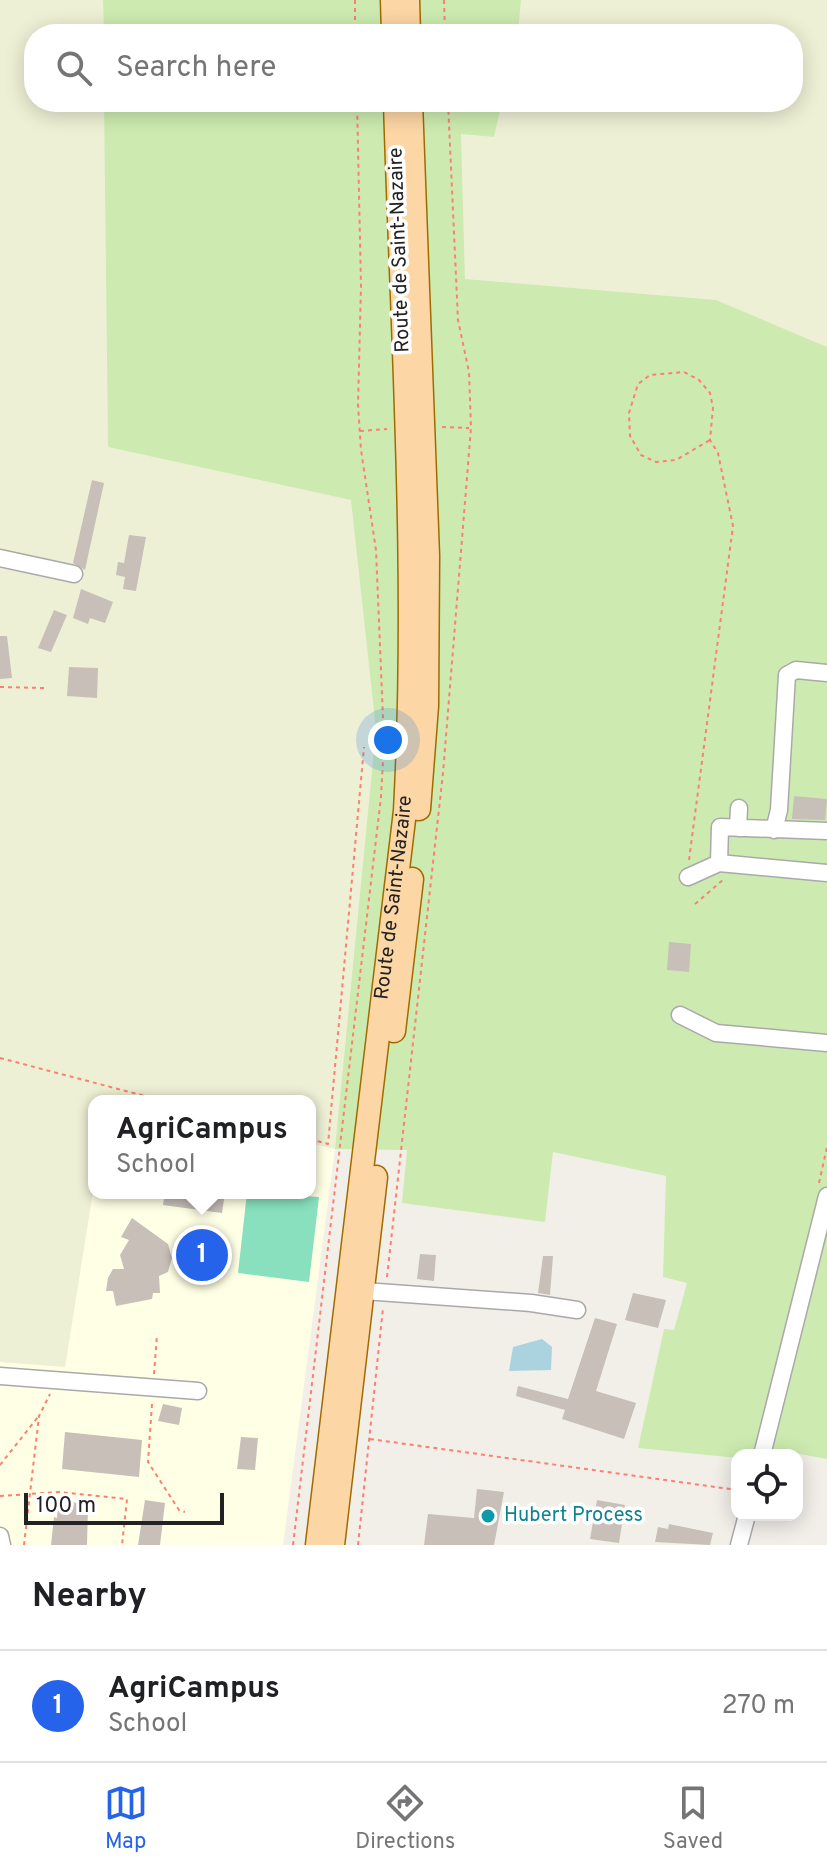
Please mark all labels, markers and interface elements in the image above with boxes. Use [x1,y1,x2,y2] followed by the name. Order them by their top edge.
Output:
[24,24,803,112] search box
[52,46,96,90] icon: search
[116,50,276,87] text: Search here
[383,147,417,353] street label: Route de Saint-Nazaire
[368,720,408,760] your location
[369,795,419,1001] street label: Route de Saint-Nazaire
[88,1095,316,1199] popup
[116,1112,288,1149] text: AgriCampus
[116,1149,196,1182] text: School
[176,1225,228,1285] pin: 1
[731,1449,803,1521] map controls
[731,1449,803,1521] button: locate
[24,1489,224,1525] scale bar
[36,1493,96,1520] text: 100 m
[504,1503,643,1529] place label: Hubert Process
[479,1507,497,1525] marker: Hubert Process
[32,1576,147,1619] text: Nearby
[108,1671,280,1708] text: AgriCampus
[53,1690,63,1723] text: 1
[722,1690,795,1723] text: 270 m
[108,1708,187,1741] text: School
[104,1781,148,1856] tab: Map
[355,1781,455,1856] tab: Directions
[663,1781,723,1856] tab: Saved

